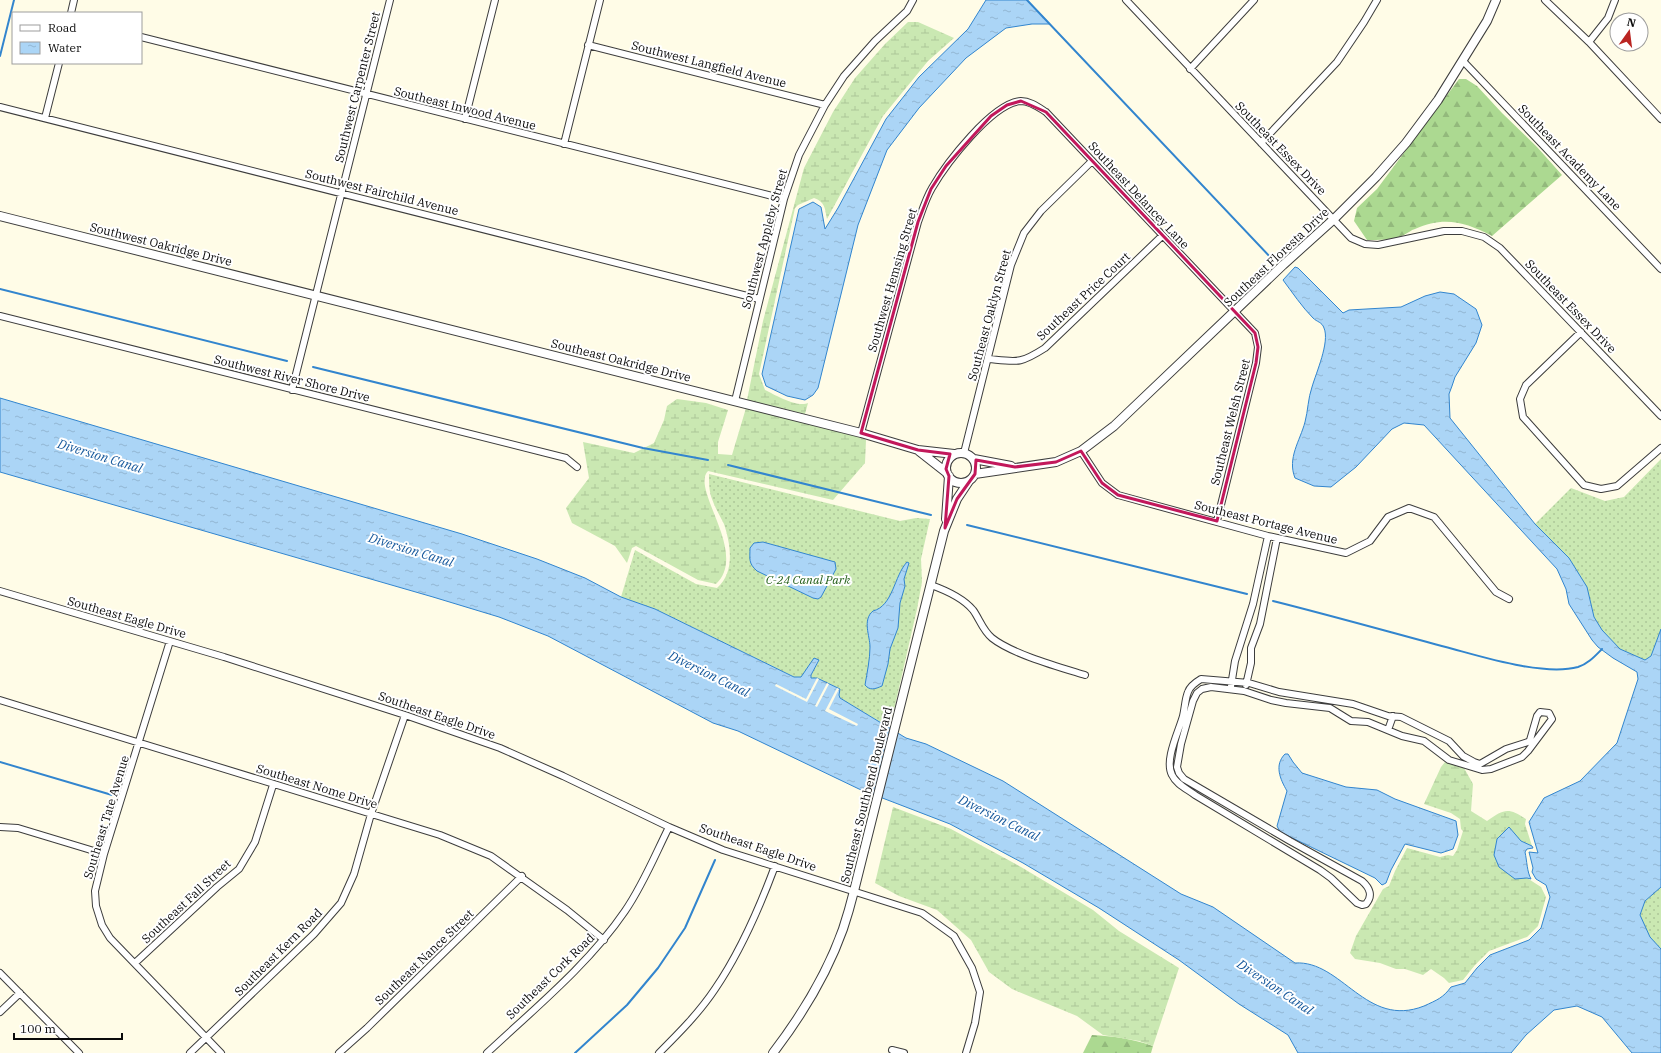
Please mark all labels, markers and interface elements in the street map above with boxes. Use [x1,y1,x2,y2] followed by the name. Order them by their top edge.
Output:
[331,10,383,164] street label: Southwest Carpenter Street
[12,12,142,64] legend
[1609,12,1649,52] north arrow
[1626,14,1638,30] text: N
[48,20,77,35] text: Road
[630,37,788,91] street label: Southwest Langfield Avenue
[48,40,82,55] text: Water
[392,83,538,133] street label: Southeast Inwood Avenue
[1232,98,1330,198] street label: Southeast Essex Drive
[1515,101,1625,213] street label: Southeast Academy Lane
[1085,138,1193,252] street label: Southeast Delancey Lane
[304,166,460,218] street label: Southwest Fairchild Avenue
[738,167,790,311] street label: Southwest Appleby Street
[1220,204,1332,310] street label: Southeast Floresta Drive
[864,206,920,354] street label: Southwest Hemsing Street
[88,219,234,269] street label: Southwest Oakridge Drive
[964,248,1014,382] street label: Southeast Oaklyn Street
[1033,249,1133,343] street label: Southeast Price Court
[1522,256,1620,356] street label: Southeast Essex Drive
[550,335,692,385] street label: Southeast Oakridge Drive
[213,351,371,405] street label: Southwest River Shore Drive
[1207,357,1253,487] street label: Southeast Welsh Street
[55,435,145,477] water label: Diversion Canal
[1193,497,1339,547] street label: Southeast Portage Avenue
[366,529,456,571] water label: Diversion Canal
[766,572,851,587] park label: C-24 Canal Park
[66,593,188,641] street label: Southeast Eagle Drive
[665,647,753,701] water label: Diversion Canal
[377,688,497,742] street label: Southeast Eagle Drive
[837,705,895,885] street label: Southeast Southbend Boulevard
[80,753,132,881] street label: Southeast Tate Avenue
[255,760,379,812] street label: Southeast Nome Drive
[955,791,1043,845] water label: Diversion Canal
[698,820,818,874] street label: Southeast Eagle Drive
[138,856,234,946] street label: Southeast Fall Street
[231,905,325,999] street label: Southeast Kern Road
[372,906,476,1008] street label: Southeast Nance Street
[503,930,597,1022] street label: Southeast Cork Road
[1233,955,1316,1019] water label: Diversion Canal
[14,1015,122,1041] scale bar
[20,1021,56,1036] text: 100 m

